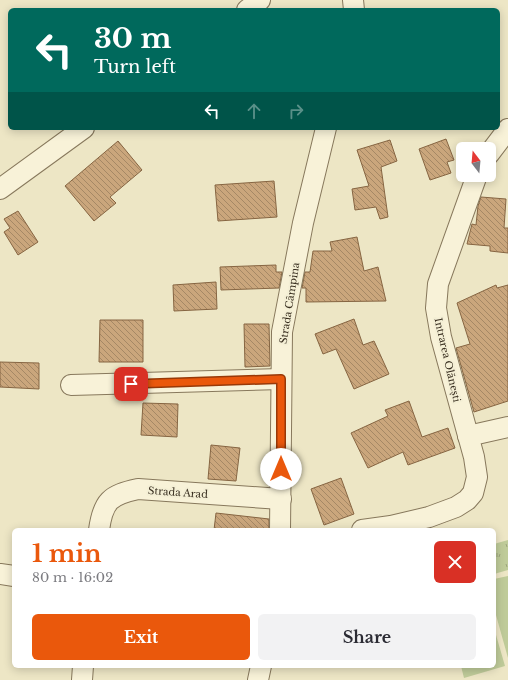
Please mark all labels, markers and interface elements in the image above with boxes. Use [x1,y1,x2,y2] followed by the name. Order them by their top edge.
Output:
[94,21,171,56] text: 30 m
[28,24,80,76] icon: left
[94,56,176,78] text: Turn left
[201,100,223,122] icon: left
[243,100,265,122] icon: ahead
[285,100,307,122] icon: right
[456,142,496,182] north arrow
[456,142,496,182] map controls
[277,261,302,345] street label: Strada Câmpina
[431,317,464,404] street label: Intrarea Olănești
[114,367,148,401] pin
[120,373,142,395] icon: arrive
[260,448,302,490] position arrow
[148,484,209,501] street label: Strada Arad
[32,539,102,568] text: 1 min
[434,541,476,583] button: close
[32,569,113,586] text: 80 m · 16:02
[32,614,250,660] button: Exit
[258,614,476,660] button: Share

